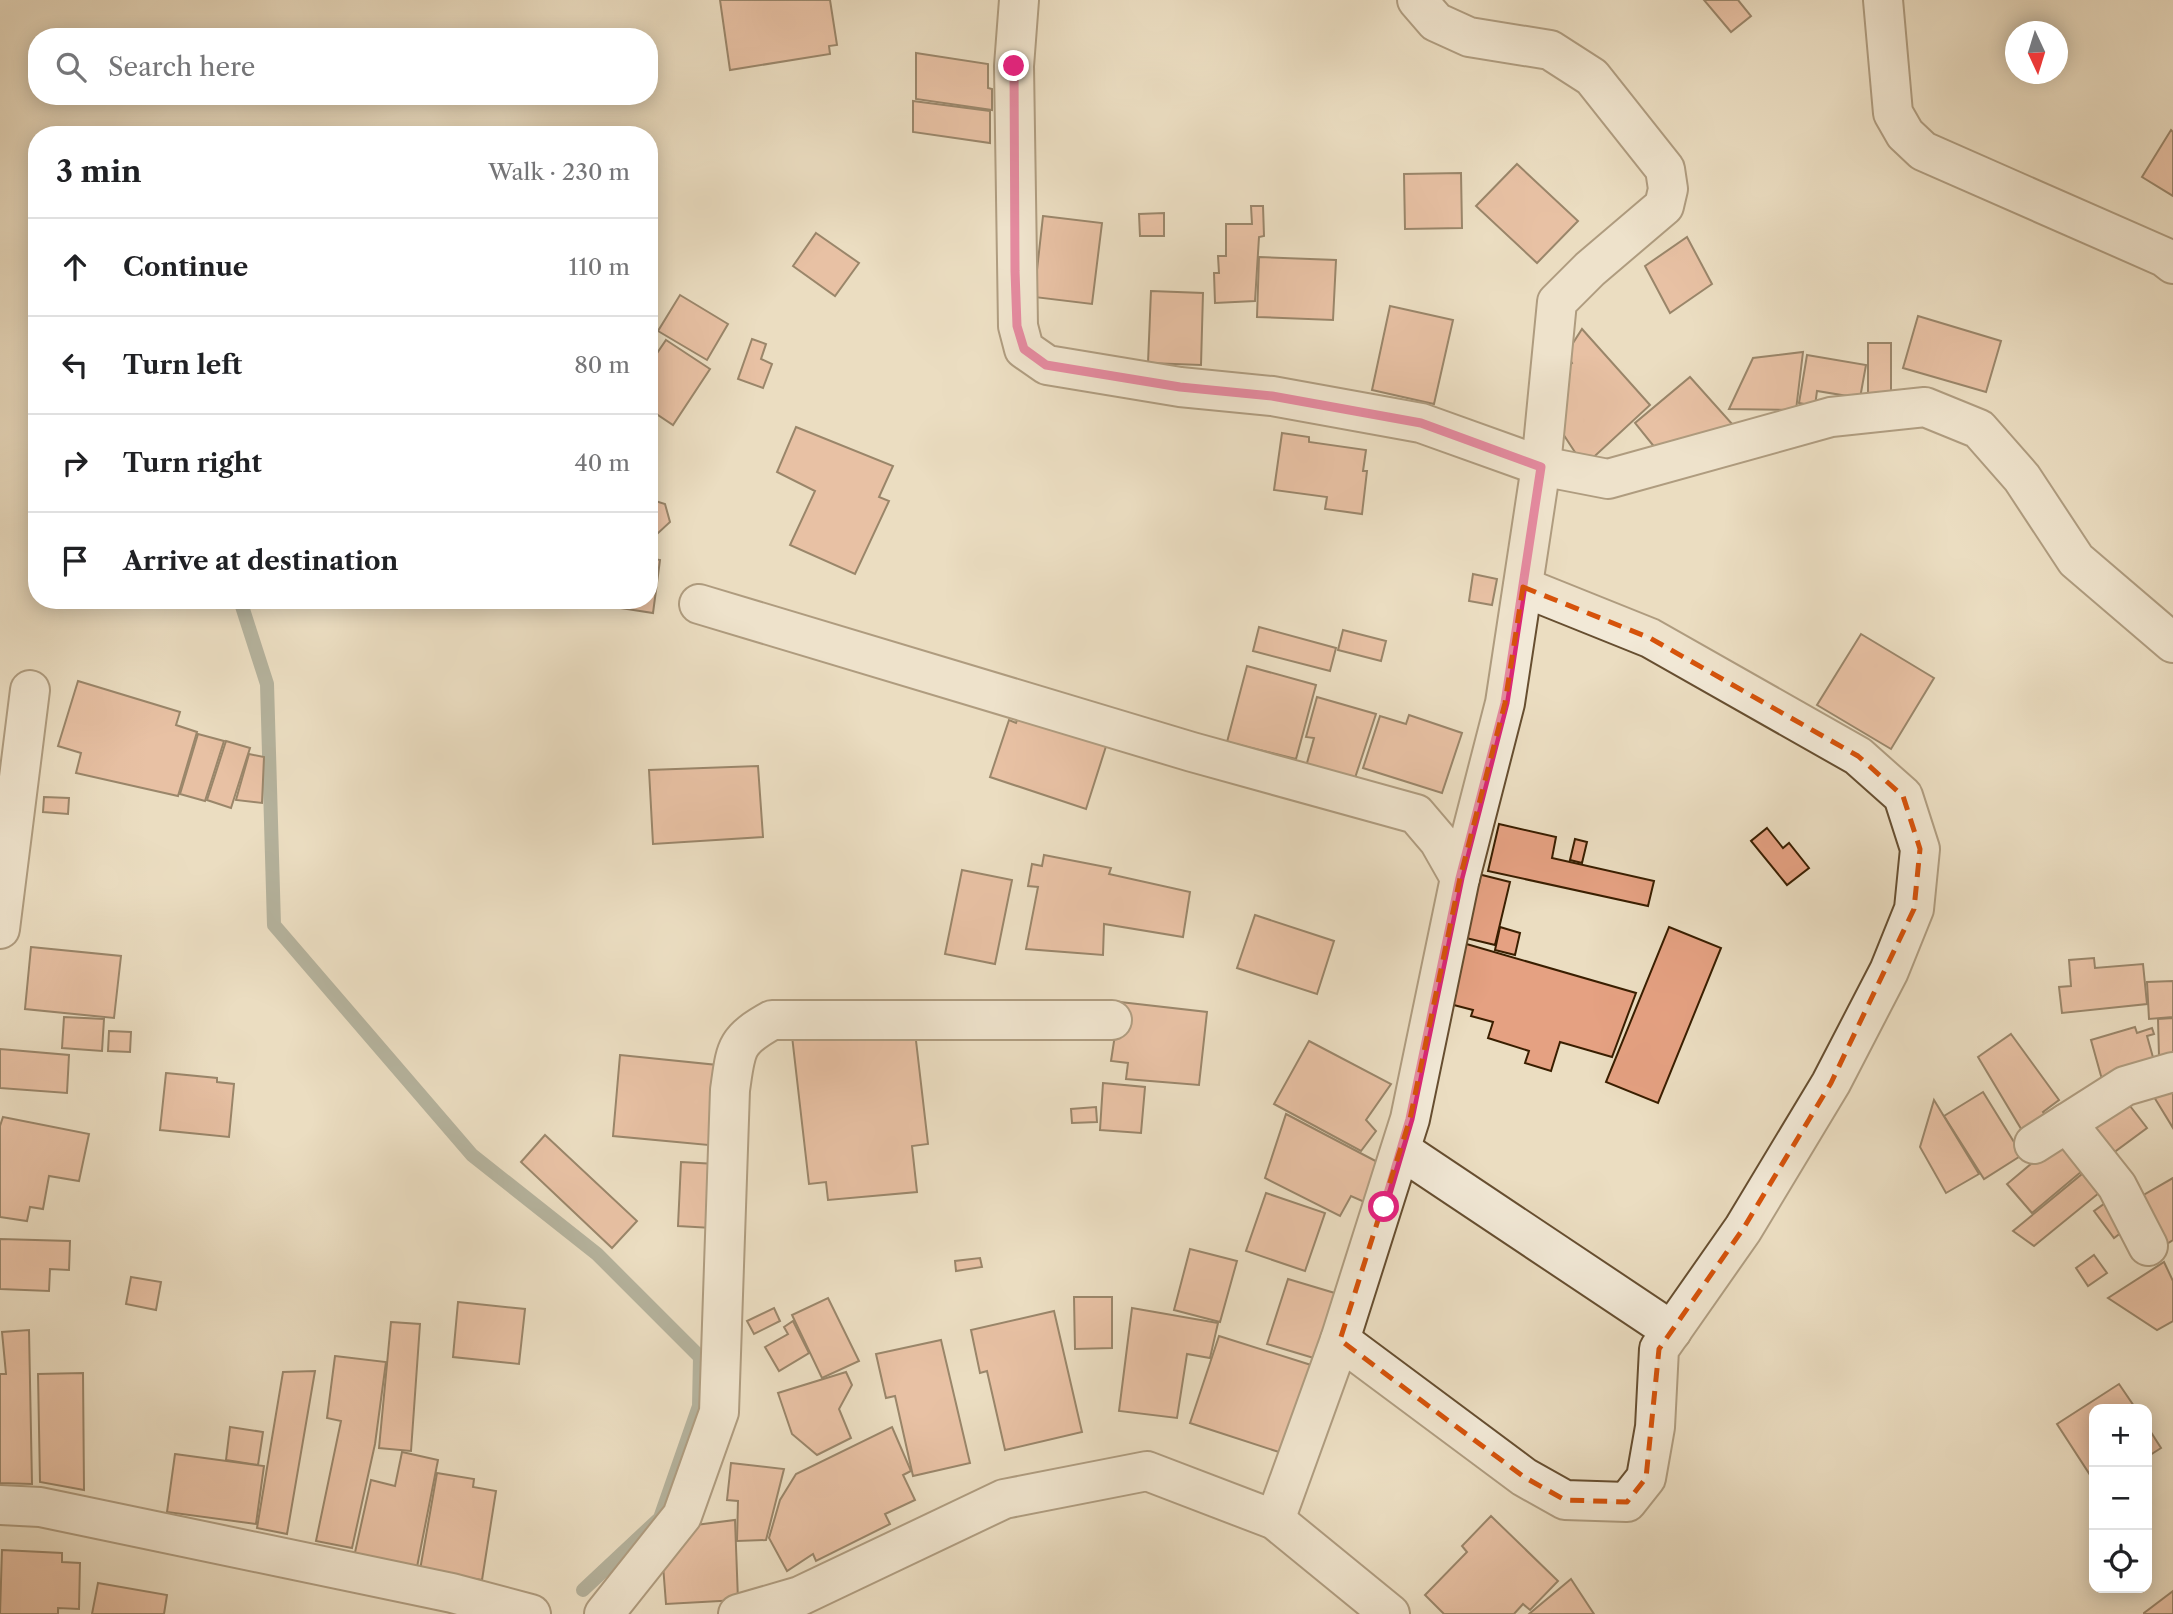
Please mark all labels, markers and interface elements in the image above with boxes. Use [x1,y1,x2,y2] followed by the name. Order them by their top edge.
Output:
[2005,21,2068,84] north arrow
[28,28,658,105] search box
[52,48,90,86] icon: search
[998,50,1029,81] route end
[108,51,255,83] text: Search here
[56,153,142,190] text: 3 min
[488,158,630,186] text: Walk · 230 m
[56,248,94,286] icon: ahead
[123,251,248,283] text: Continue
[569,253,630,281] text: 110 m
[56,346,94,384] icon: left
[123,349,242,381] text: Turn left
[574,351,630,379] text: 80 m
[56,444,94,482] icon: right
[123,447,262,479] text: Turn right
[575,449,630,477] text: 40 m
[56,542,94,580] icon: arrive
[123,545,398,577] text: Arrive at destination
[1368,1191,1399,1222] route start
[2089,1404,2152,1593] map controls
[2089,1404,2152,1467] button: +
[2089,1467,2152,1530] button: −
[2089,1530,2152,1593] button: locate

